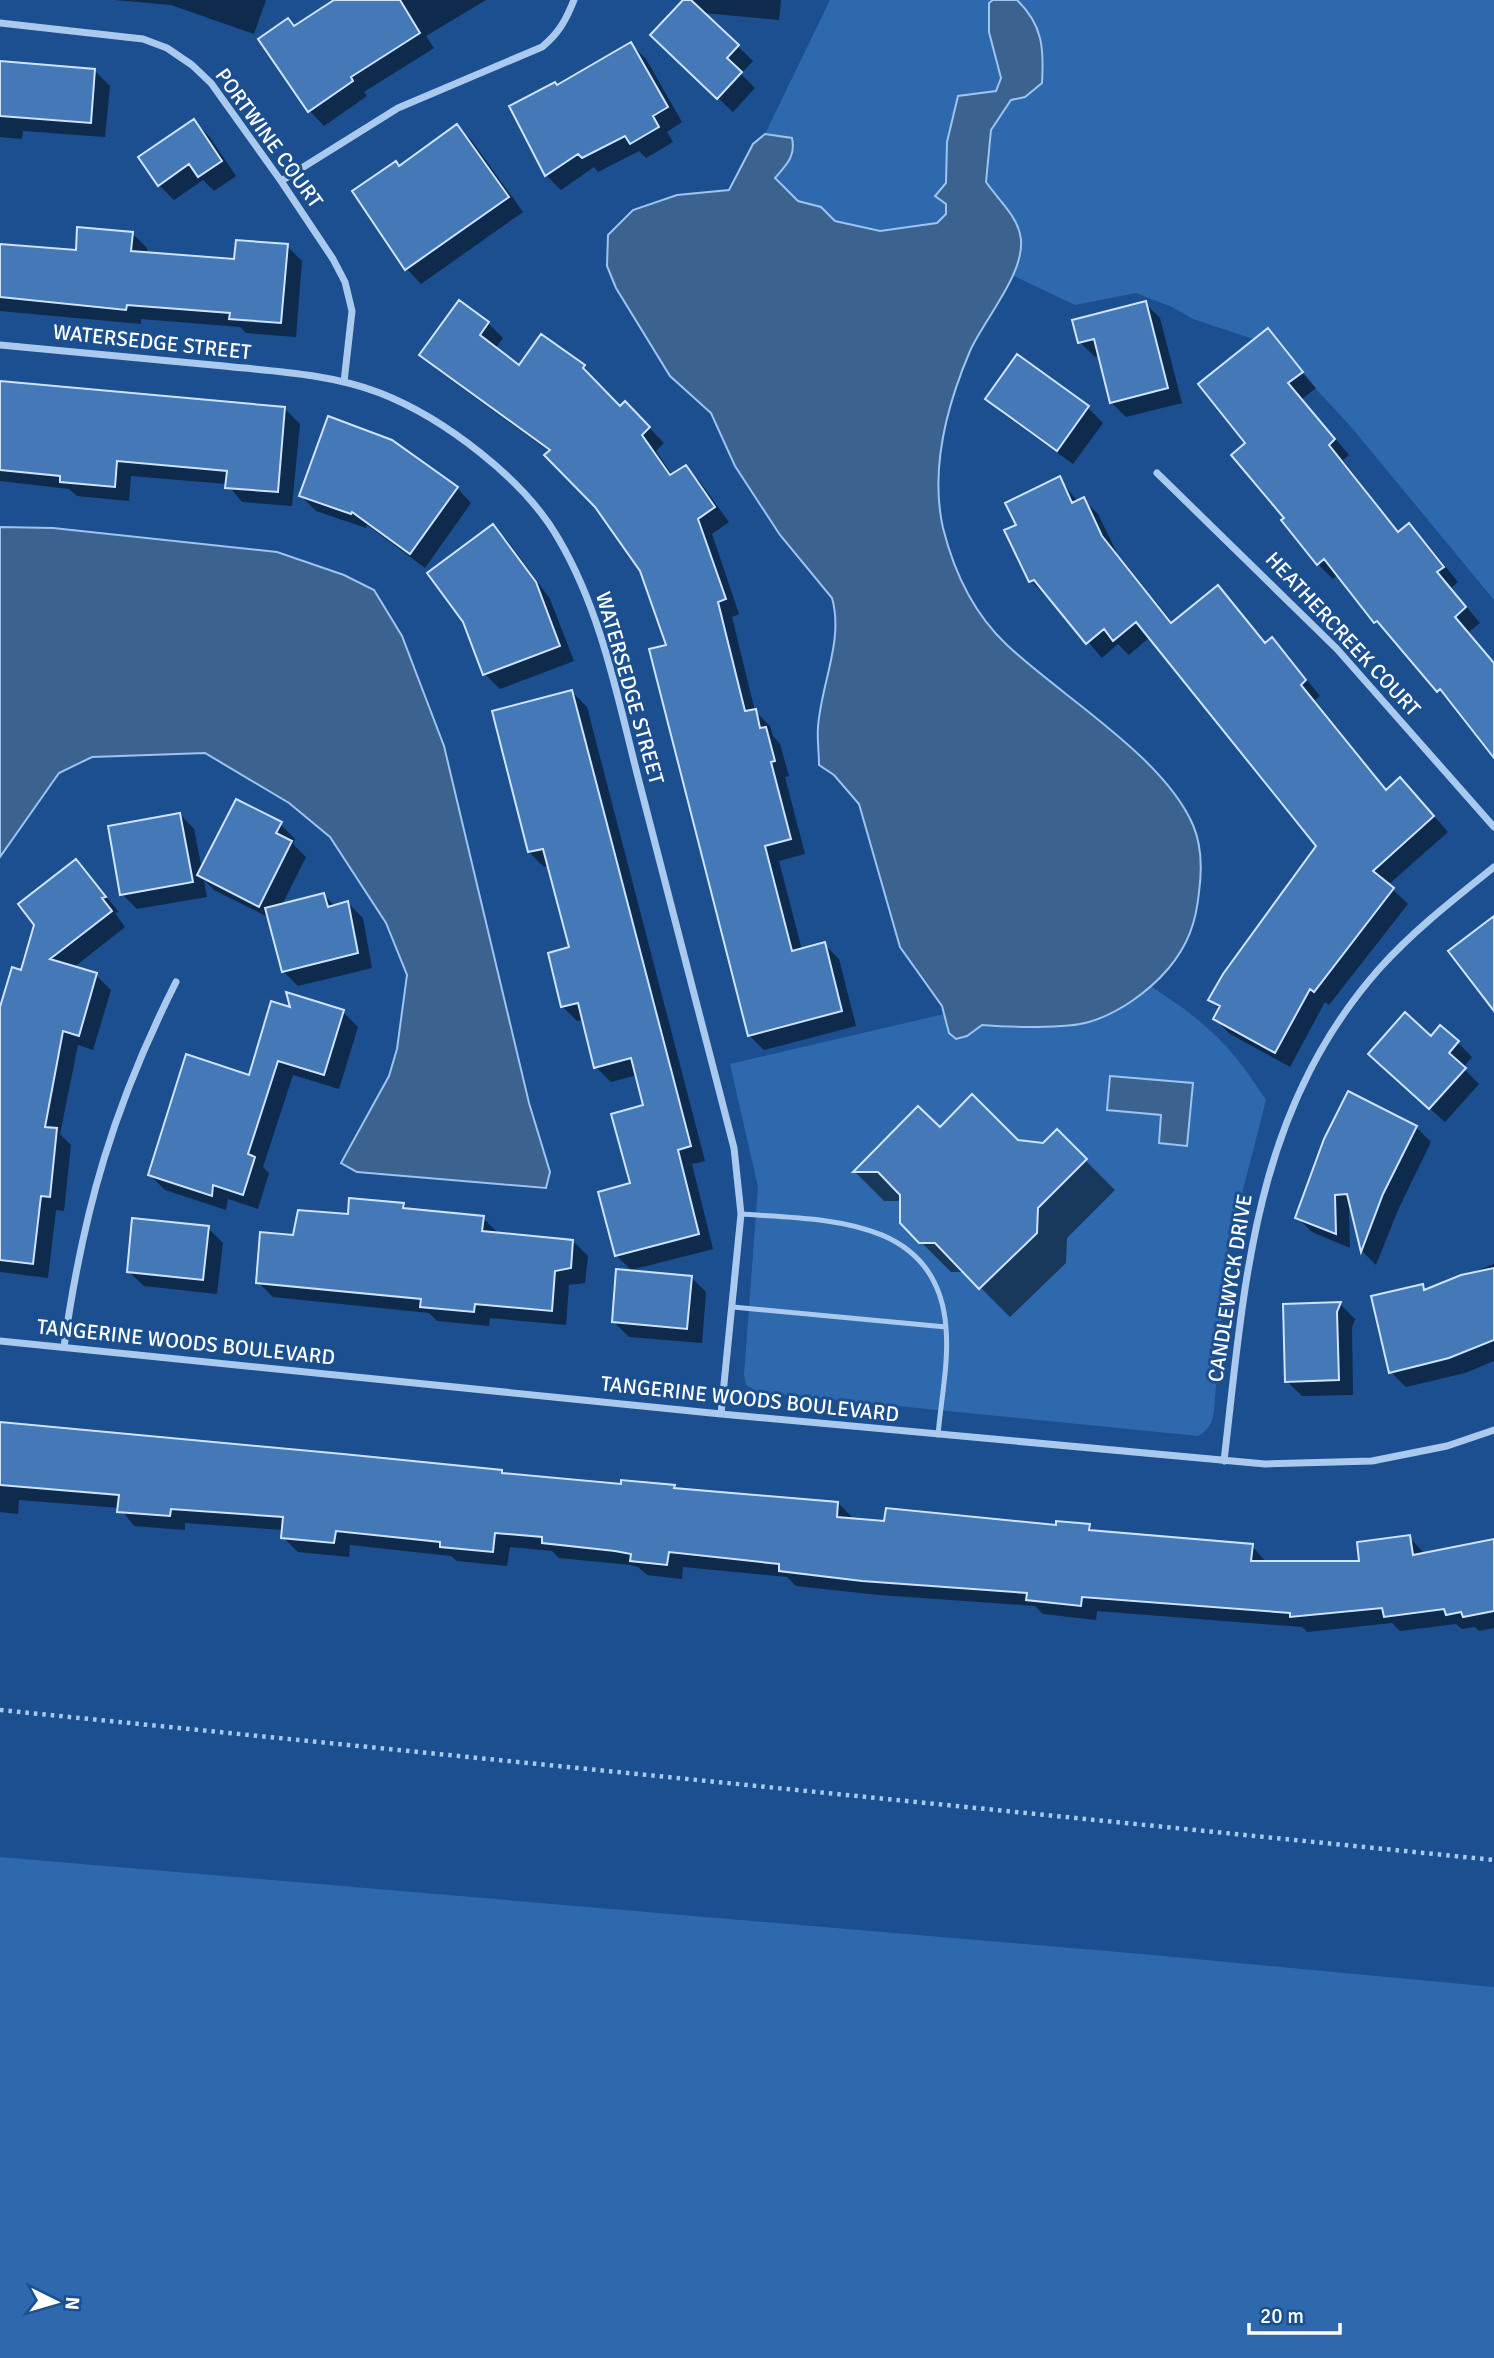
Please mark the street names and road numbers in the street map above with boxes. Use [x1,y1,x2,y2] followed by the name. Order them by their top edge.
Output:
[210,63,329,213] street label: PORTWINE COURT
[52,319,253,365] street label: WATERSEDGE STREET
[1260,546,1426,722] street label: HEATHERCREEK COURT
[590,589,670,788] street label: WATERSEDGE STREET
[1202,1192,1258,1384] street label: CANDLEWYCK DRIVE
[36,1313,336,1371] street label: TANGERINE WOODS BOULEVARD
[600,1370,900,1428] street label: TANGERINE WOODS BOULEVARD

